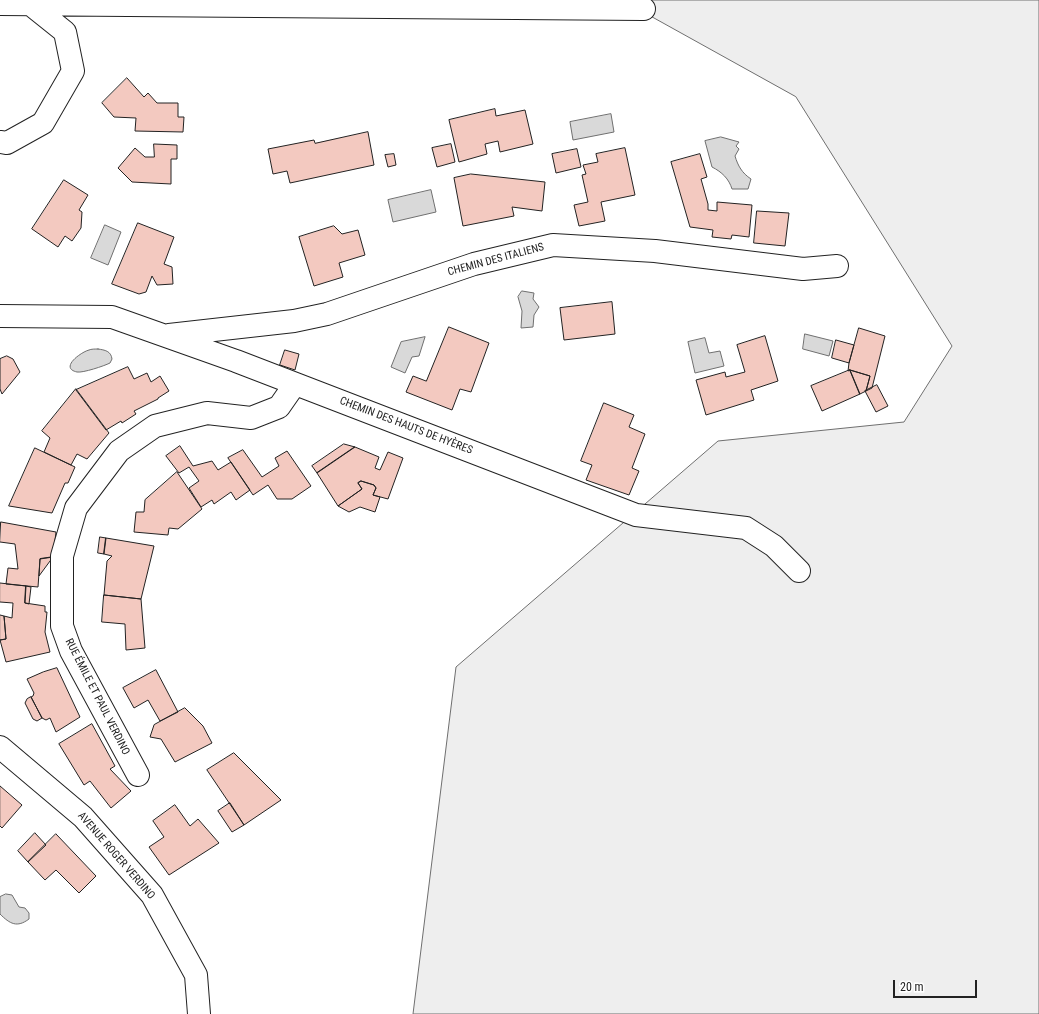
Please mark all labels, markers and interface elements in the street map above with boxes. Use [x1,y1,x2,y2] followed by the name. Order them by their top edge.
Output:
[446,241,546,279] street label: CHEMIN DES ITALIENS
[338,395,474,457] street label: CHEMIN DES HAUTS DE HYÈRES
[62,637,132,757] street label: RUE ÉMILE ET PAUL VERDINO
[75,810,157,902] street label: AVENUE ROGER VERDINO
[895,972,979,998] scale bar
[900,980,924,994] text: 20 m

